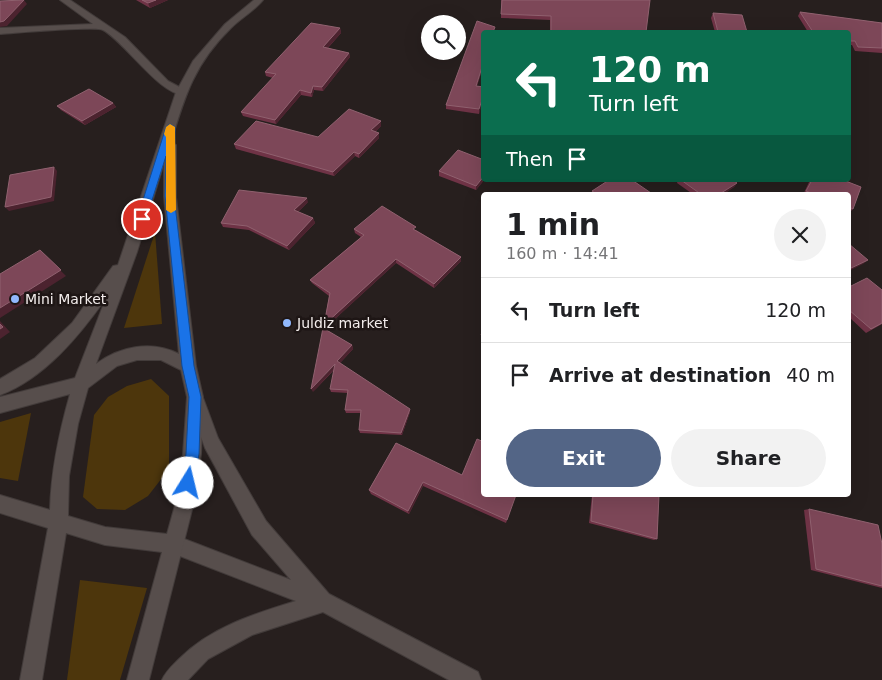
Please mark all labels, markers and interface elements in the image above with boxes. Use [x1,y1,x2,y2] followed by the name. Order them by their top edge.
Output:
[421,15,466,60] map controls
[421,15,466,60] button: search
[506,50,571,115] icon: left
[589,50,711,90] text: 120 m
[589,91,678,116] text: Turn left
[563,145,591,173] icon: arrive
[506,148,553,170] text: Then
[121,198,163,240] pin
[128,205,156,233] icon: arrive
[506,207,600,242] text: 1 min
[774,209,826,261] button: close
[506,244,619,263] text: 160 m · 14:41
[25,291,107,307] place label: Mini Market
[9,293,21,305] marker: Mini Market
[506,296,534,324] icon: left
[549,299,640,321] text: Turn left
[765,299,826,321] text: 120 m
[296,315,389,331] place label: Juldiz market
[281,317,293,329] marker: Juldiz market
[506,361,534,389] icon: arrive
[549,364,771,386] text: Arrive at destination
[786,364,835,386] text: 40 m
[506,429,661,487] button: Exit
[671,429,826,487] button: Share
[161,456,213,508] position arrow

